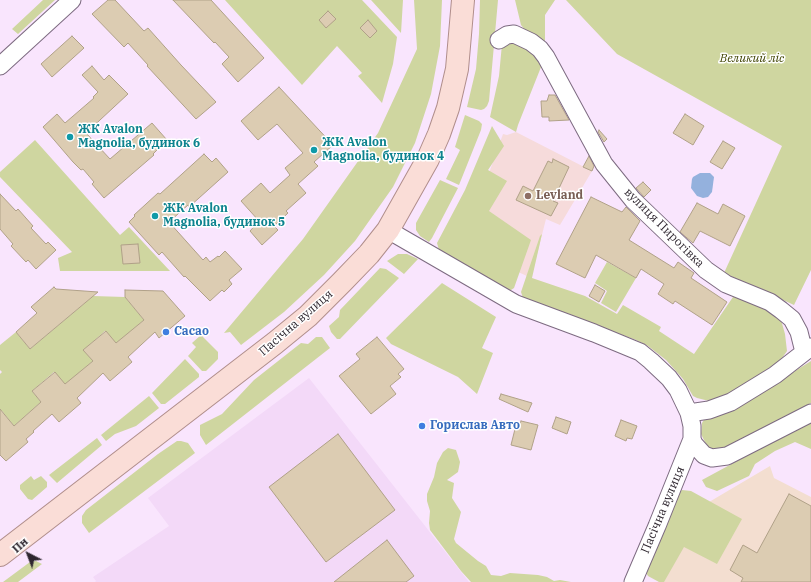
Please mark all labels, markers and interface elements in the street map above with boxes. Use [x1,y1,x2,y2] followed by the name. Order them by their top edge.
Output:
[720,52,784,66] park label: Великий ліс
[78,123,200,151] place label: ЖК Avalon Magnolia, будинок 6
[65,132,75,142] marker: ЖК Avalon Magnolia, будинок 6
[322,136,444,164] place label: ЖК Avalon Magnolia, будинок 4
[309,145,319,155] marker: ЖК Avalon Magnolia, будинок 4
[621,185,707,271] street label: вулиця Пирогівка
[536,189,583,203] place label: Levland
[523,191,533,201] marker: Levland
[163,202,285,230] place label: ЖК Avalon Magnolia, будинок 5
[150,211,160,221] marker: ЖК Avalon Magnolia, будинок 5
[256,287,336,359] street label: Пасічна вулиця
[174,325,209,339] place label: Cacao
[161,327,171,337] marker: Cacao
[430,419,520,433] place label: Горислав Авто
[417,421,427,431] marker: Горислав Авто
[638,464,688,556] street label: Пасічна вулиця
[8,534,48,574] north arrow
[9,534,31,556] text: Пн

